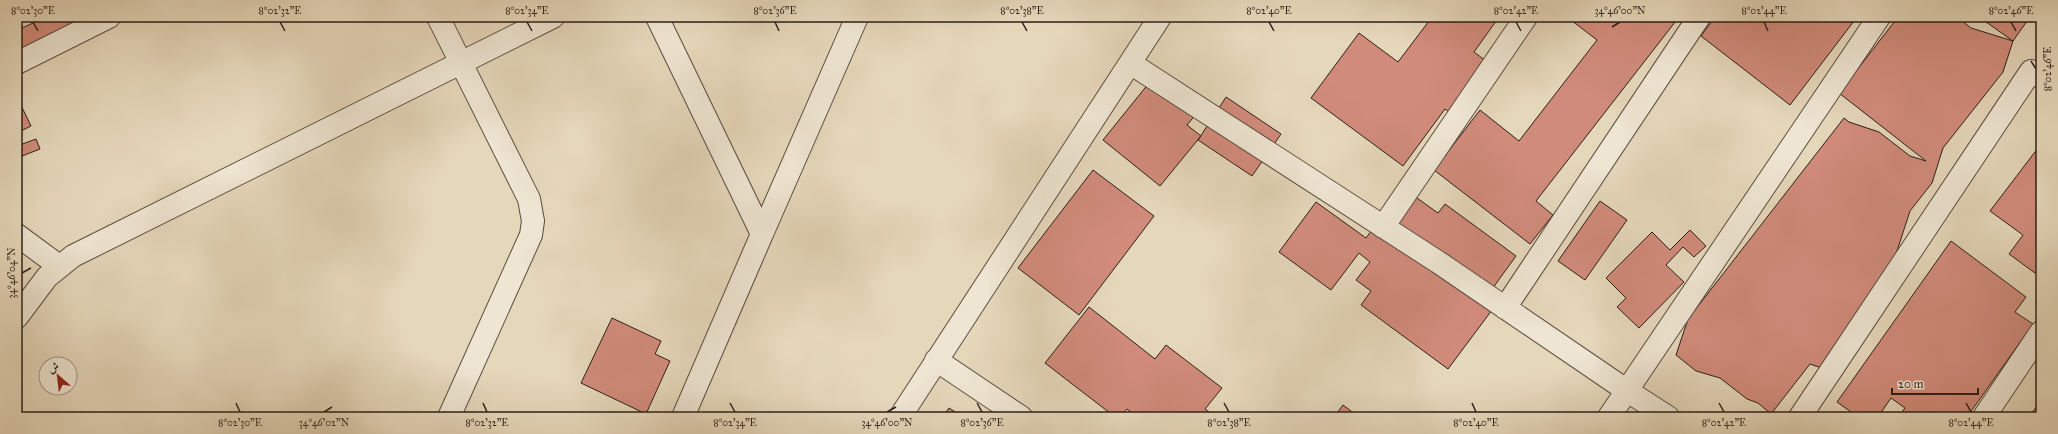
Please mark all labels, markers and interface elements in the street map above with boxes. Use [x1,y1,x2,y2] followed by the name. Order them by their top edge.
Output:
[11,5,55,17] text: 8°02'30"E
[259,5,301,17] text: 8°02'32"E
[505,5,549,17] text: 8°02'34"E
[753,5,797,17] text: 8°02'36"E
[1000,5,1044,17] text: 8°02'38"E
[1246,5,1292,17] text: 8°02'40"E
[1494,5,1538,17] text: 8°02'42"E
[1594,5,1646,17] text: 34°46'00"N
[1741,5,1787,17] text: 8°02'44"E
[1989,5,2033,17] text: 8°02'46"E
[2042,47,2054,91] text: 8°02'46"E
[6,247,18,298] text: 34°46'04"N
[38,356,78,396] north arrow
[46,359,61,376] text: ش
[1892,370,1978,396] scale bar
[1898,377,1924,391] text: 20 m
[218,417,262,429] text: 8°02'30"E
[299,417,350,429] text: 34°46'02"N
[466,417,508,429] text: 8°02'32"E
[713,417,757,429] text: 8°02'34"E
[861,417,913,429] text: 34°46'00"N
[960,417,1004,429] text: 8°02'36"E
[1207,417,1251,429] text: 8°02'38"E
[1453,417,1499,429] text: 8°02'40"E
[1702,417,1746,429] text: 8°02'42"E
[1948,417,1994,429] text: 8°02'44"E

